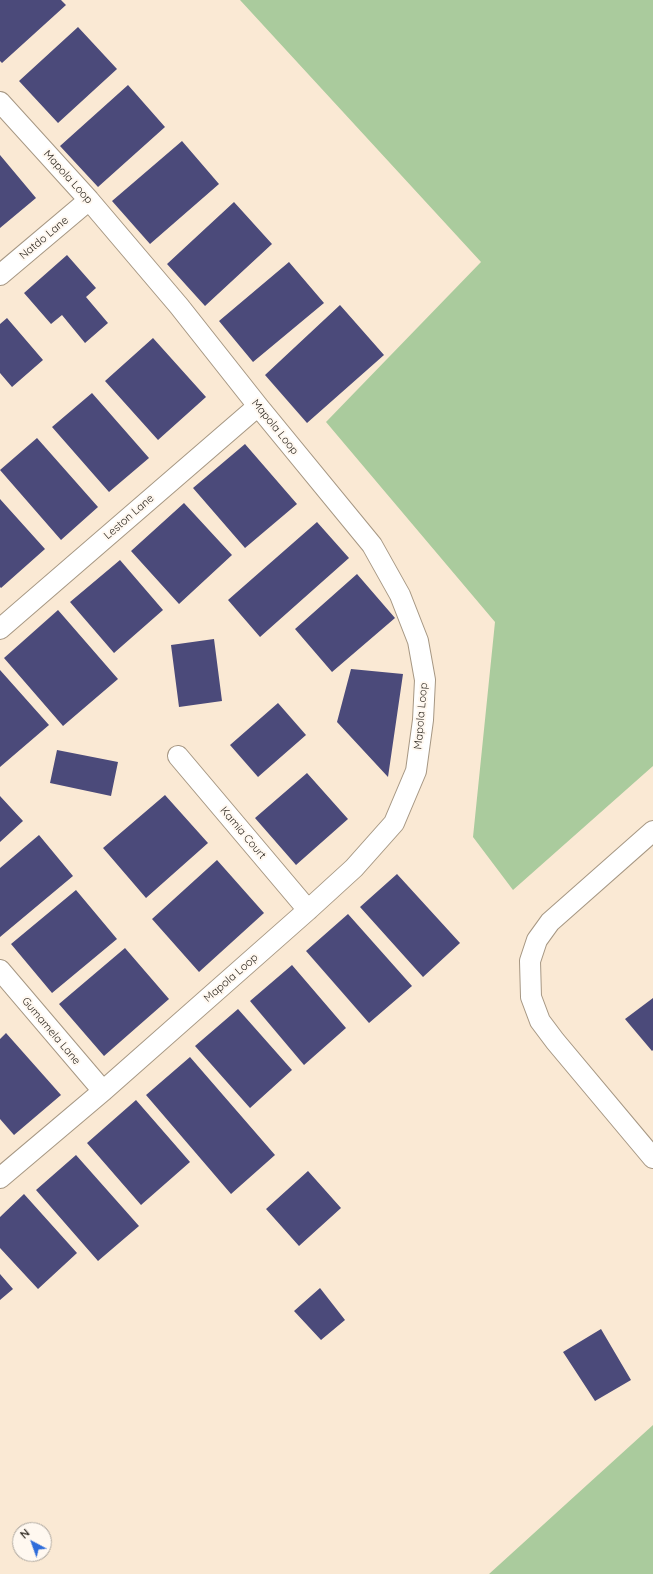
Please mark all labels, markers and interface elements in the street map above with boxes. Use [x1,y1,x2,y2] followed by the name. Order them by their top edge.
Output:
[41,148,95,206] street label: Mapola Loop
[17,214,71,262] street label: Natdo Lane
[249,397,301,457] street label: Mapola Loop
[101,492,157,542] street label: Leston Lane
[412,682,430,750] street label: Mapola Loop
[217,804,269,862] street label: Kamia Court
[201,951,261,1005] street label: Mapola Loop
[19,995,83,1067] street label: Gumamela Lane
[12,1522,52,1562] north arrow
[17,1526,32,1542] text: N

